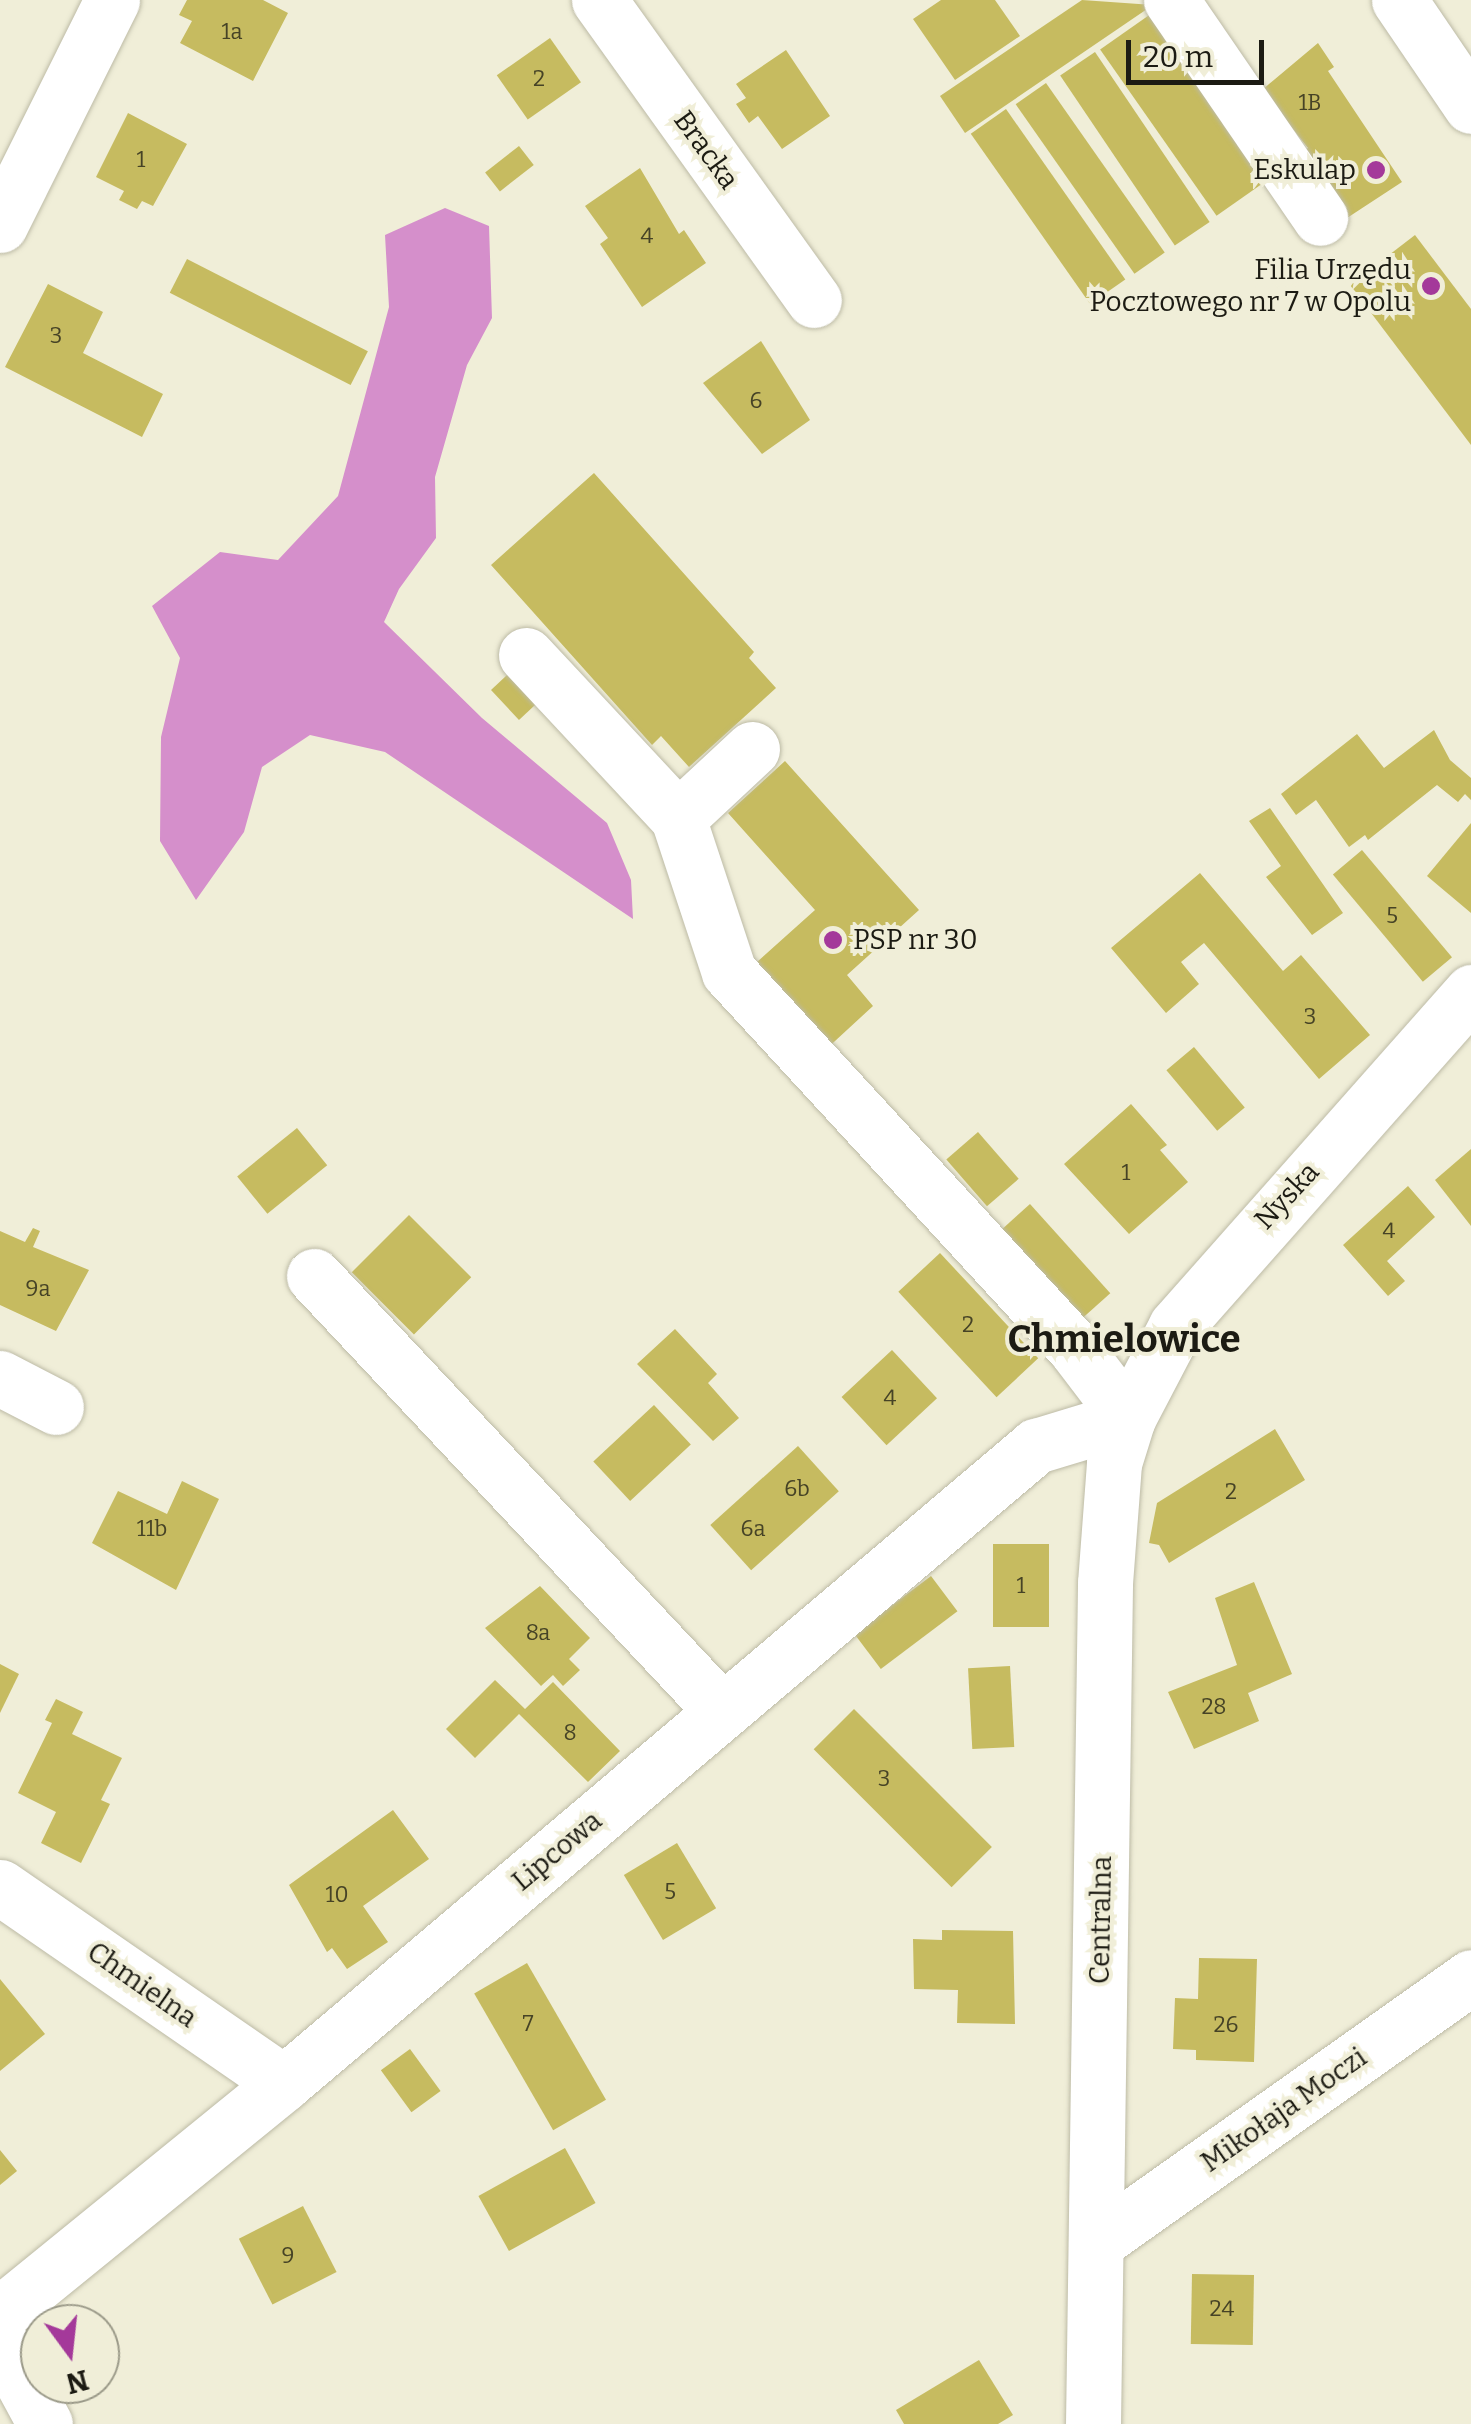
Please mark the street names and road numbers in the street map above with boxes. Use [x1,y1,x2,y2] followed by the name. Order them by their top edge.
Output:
[666,104,746,196] street label: Bracka
[1248,1156,1326,1236] street label: Nyska
[505,1804,609,1898] street label: Lipcowa
[1083,1856,1119,1984] street label: Centralna
[81,1935,203,2035] street label: Chmielna
[1195,2041,1373,2179] street label: Mikołaja Moczi

